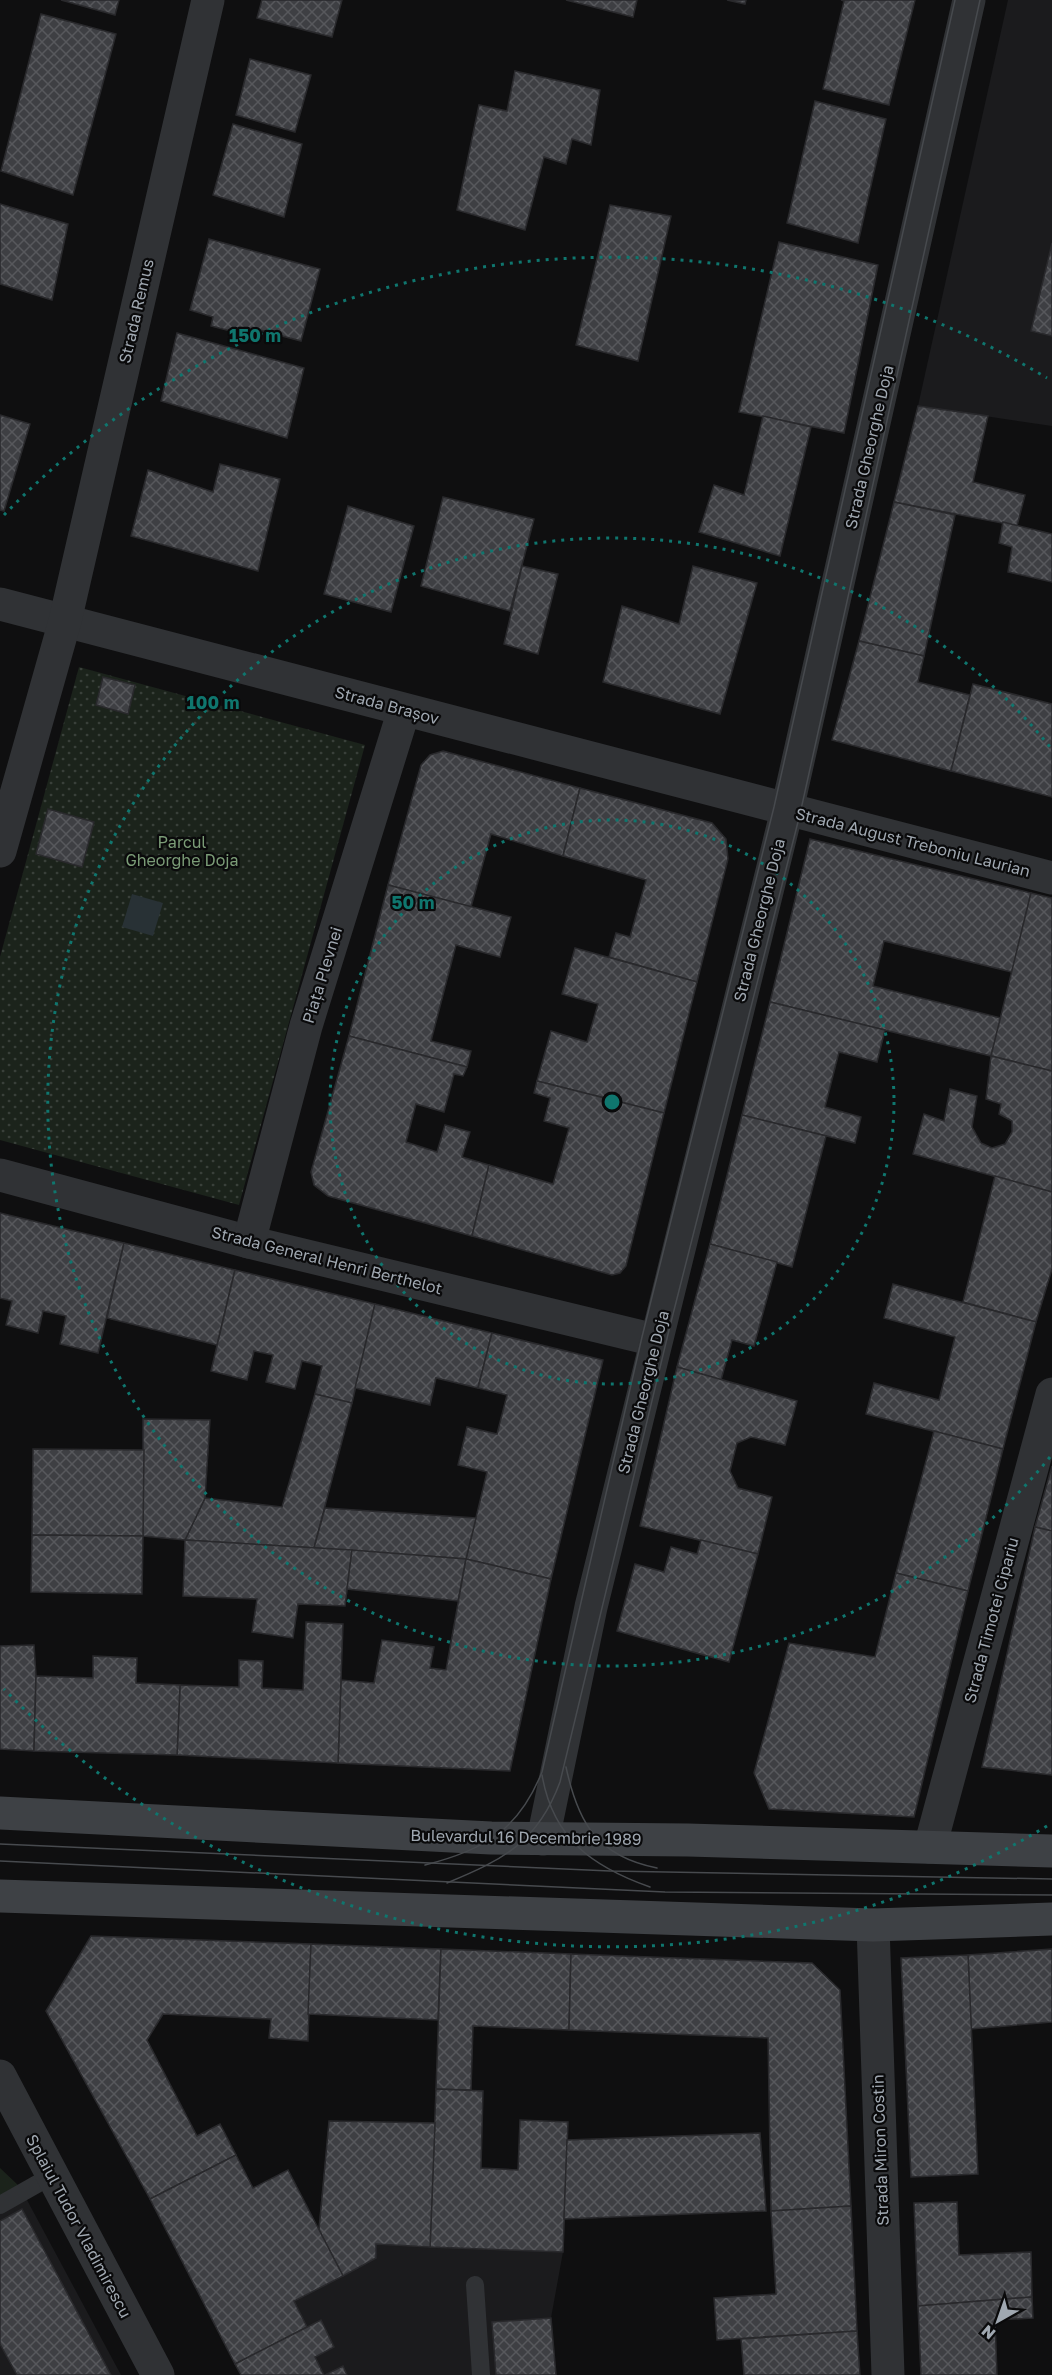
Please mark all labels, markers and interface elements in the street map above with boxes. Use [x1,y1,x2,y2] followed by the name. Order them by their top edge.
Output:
[114,257,158,365] street label: Strada Remus
[229,324,281,346] text: 150 m
[840,363,898,531] street label: Strada Gheorghe Doja
[333,682,441,728] street label: Strada Brașov
[187,691,239,713] text: 100 m
[794,803,1032,881] street label: Strada August Treboniu Laurian
[125,832,239,870] park label: Parcul Gheorghe Doja
[729,836,789,1004] street label: Strada Gheorghe Doja
[392,891,434,913] text: 50 m
[298,924,346,1026] street label: Piața Plevnei
[602,1092,622,1112] centre of rings
[210,1222,444,1298] street label: Strada General Henri Berthelot
[613,1308,673,1476] street label: Strada Gheorghe Doja
[959,1535,1023,1705] street label: Strada Timotei Cipariu
[410,1825,642,1849] street label: Bulevardul 16 Decembrie 1989
[867,2074,893,2226] street label: Strada Miron Costin
[22,2131,136,2321] street label: Splaiul Tudor Vladimirescu
[968,2291,1028,2351] north arrow
[977,2321,999,2344] text: N

